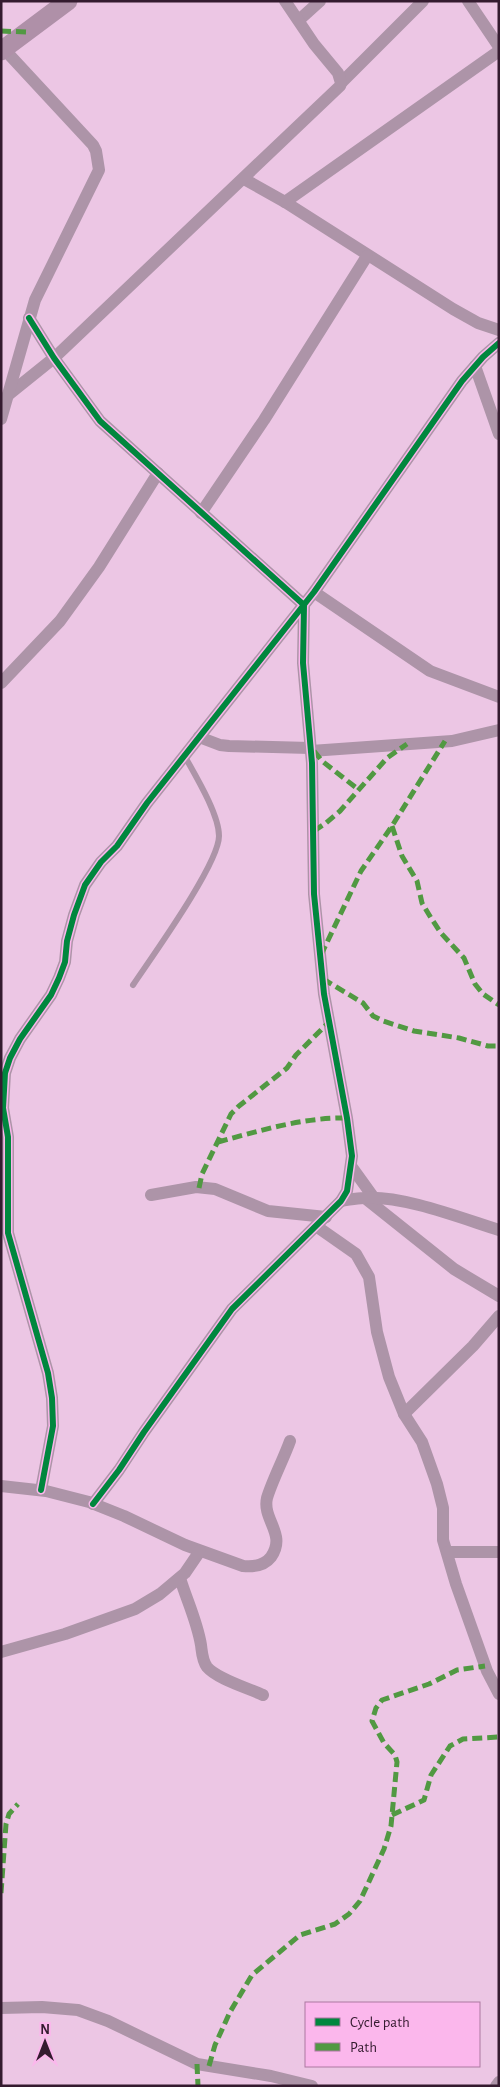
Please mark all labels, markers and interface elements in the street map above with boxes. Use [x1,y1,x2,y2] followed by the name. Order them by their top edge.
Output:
[305,2002,480,2067] legend
[350,2015,410,2030] text: Cycle path
[20,2017,70,2067] north arrow
[40,2023,50,2037] text: N
[350,2040,377,2055] text: Path

